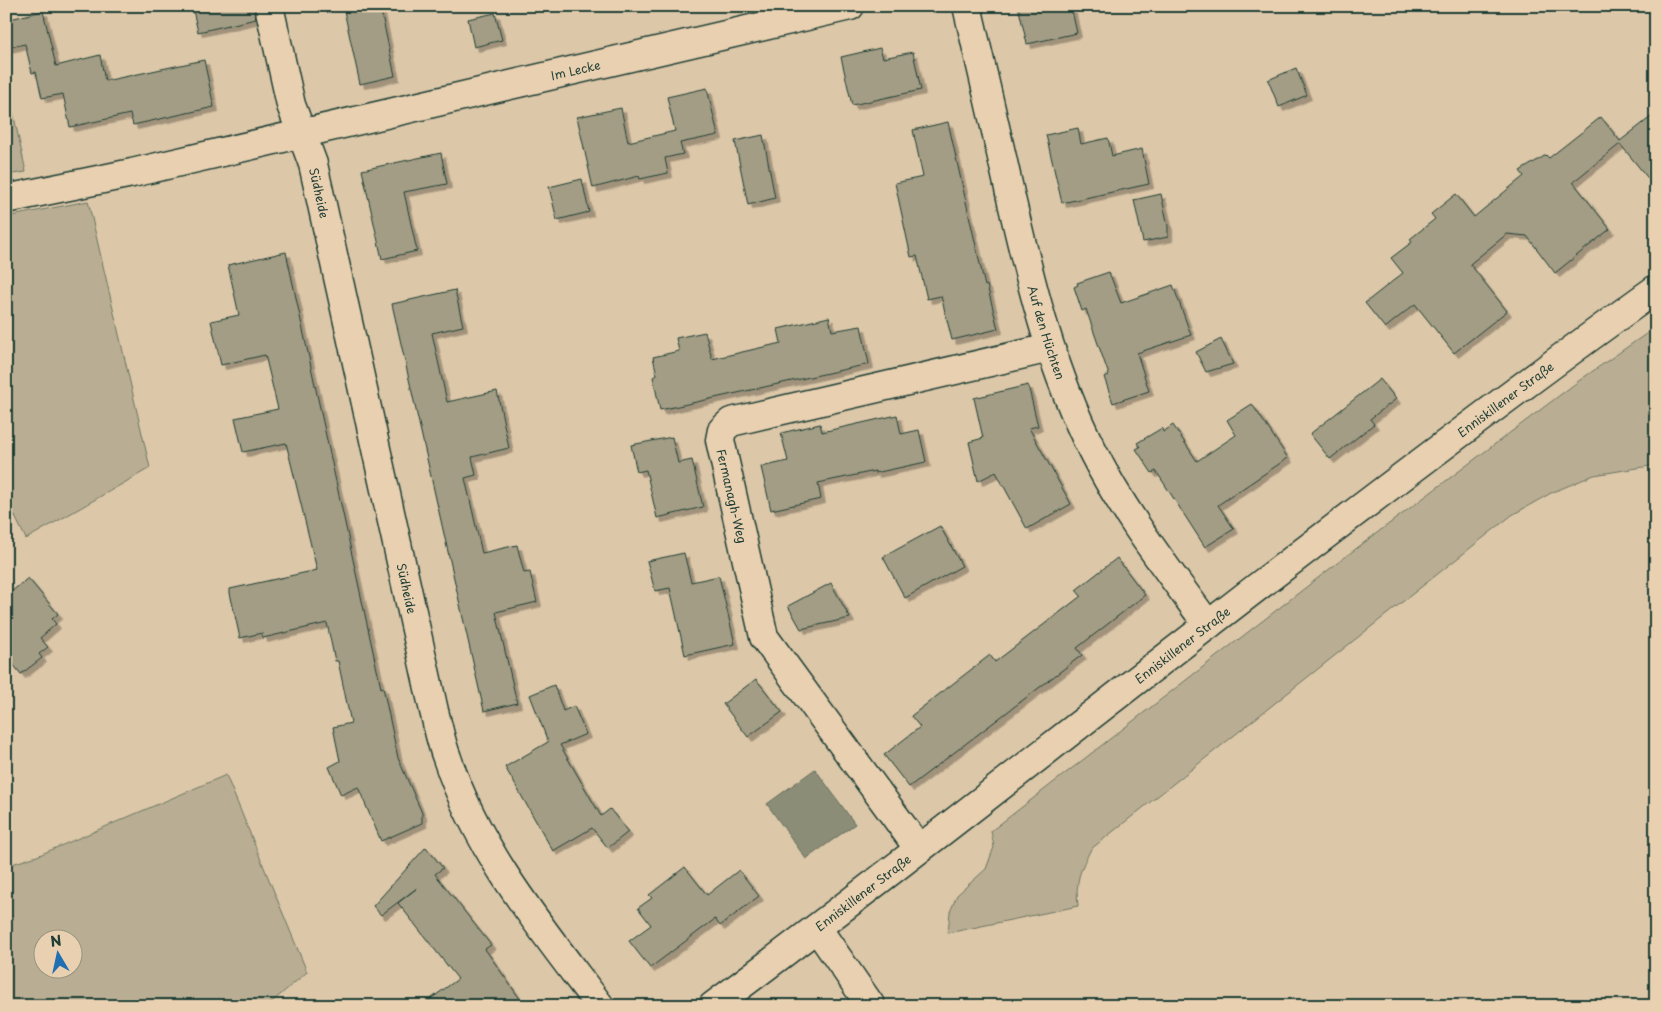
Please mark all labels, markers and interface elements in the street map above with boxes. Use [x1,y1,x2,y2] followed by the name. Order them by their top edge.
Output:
[549,55,602,84] street label: Im Lecke
[305,166,334,220] street label: Südheide
[1024,283,1070,382] street label: Auf den Hüchten
[1453,357,1557,441] street label: Enniskillener Straße
[712,447,752,545] street label: Fermanagh-Weg
[393,561,421,615] street label: Südheide
[1131,602,1234,688] street label: Enniskillener Straße
[811,850,914,935] street label: Enniskillener Straße
[49,929,63,952] text: N
[32,930,82,980] north arrow

